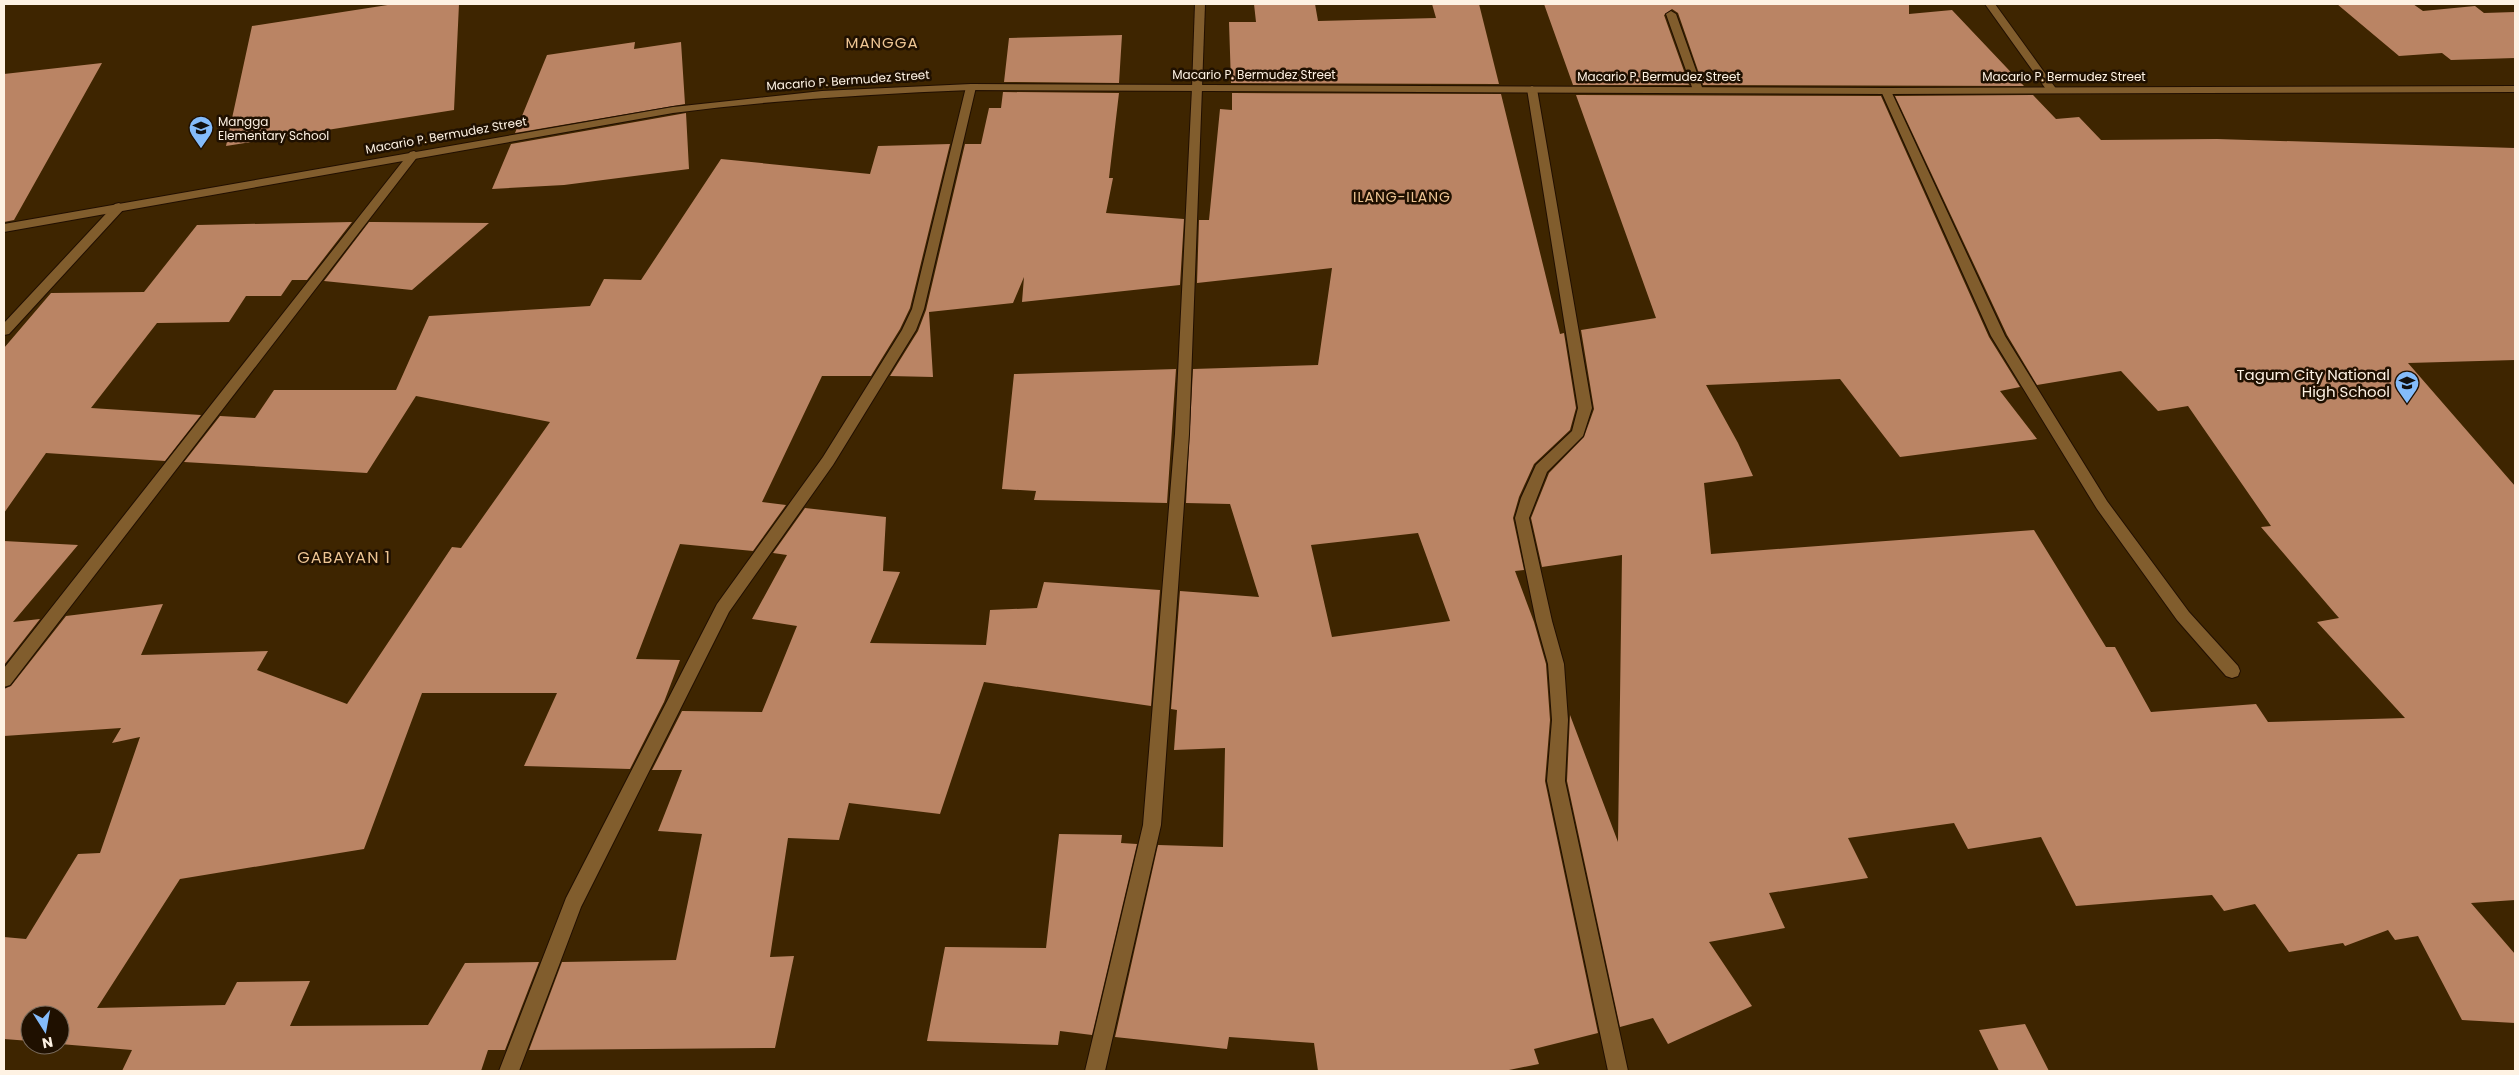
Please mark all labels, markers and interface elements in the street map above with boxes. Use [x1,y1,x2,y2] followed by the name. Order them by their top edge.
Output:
[845,32,919,53] district label: MANGGA
[766,66,930,94] street label: Macario P. Bermudez Street
[1172,66,1336,83] street label: Macario P. Bermudez Street
[1577,68,1741,85] street label: Macario P. Bermudez Street
[1982,68,2146,85] street label: Macario P. Bermudez Street
[364,112,528,158] street label: Macario P. Bermudez Street
[218,113,329,144] place label: Mangga Elementary School
[188,115,214,149] school or university icon: Mangga Elementary School
[1353,187,1451,207] district label: ILANG-ILANG
[2237,364,2390,402] place label: Tagum City National High School
[2394,370,2420,404] school or university icon: Tagum City National High School
[297,546,391,569] district label: GABAYAN 1
[20,1005,70,1055] north arrow
[40,1032,55,1054] text: N

